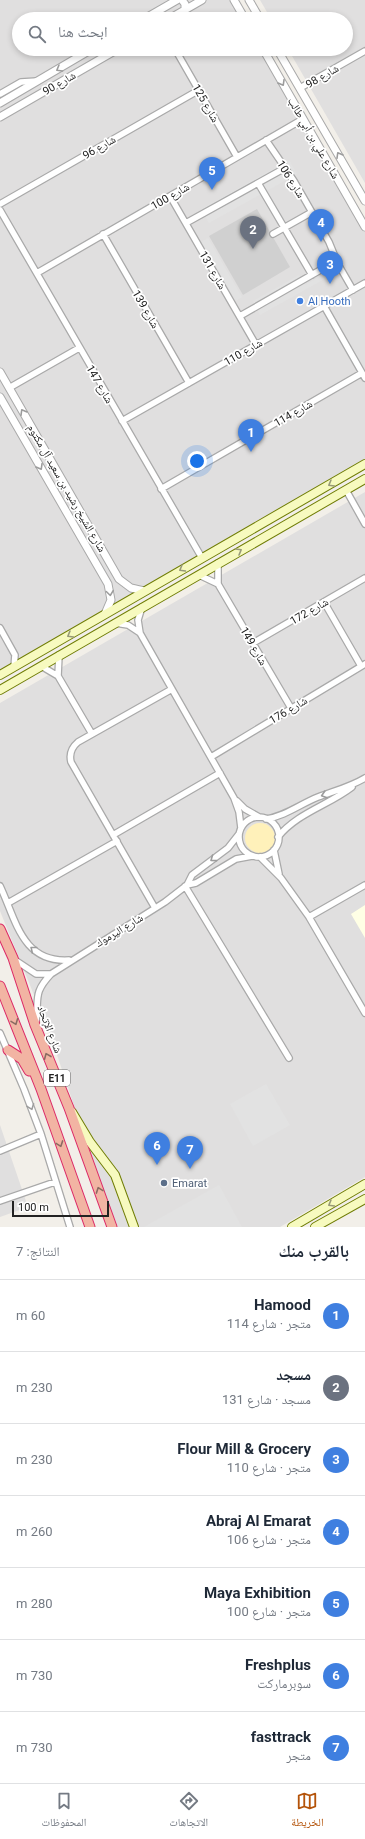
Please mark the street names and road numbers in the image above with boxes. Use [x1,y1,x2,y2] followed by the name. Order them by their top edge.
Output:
[303,62,341,91] street label: شارع 98
[40,69,78,98] street label: شارع 90
[189,82,222,125] street label: شارع 125
[283,95,343,182] street label: شارع علي بن أبي طالب
[80,133,118,162] street label: شارع 96
[274,158,307,201] street label: شارع 106
[149,180,192,213] street label: شارع 100
[196,249,229,292] street label: شارع 131
[129,288,162,331] street label: شارع 139
[222,336,265,369] street label: شارع 110
[83,363,116,406] street label: شارع 147
[272,397,315,430] street label: شارع 114
[25,422,109,555] street label: شارع الشيخ رشيد بن سعيد آل مكتوم
[288,595,331,628] street label: شارع 172
[237,625,270,668] street label: شارع 149
[267,694,310,727] street label: شارع 176
[93,911,145,950] street label: شارع اليرموك
[34,1003,65,1055] street label: شارع الإتحاد
[44,1070,70,1086] road number: E11

